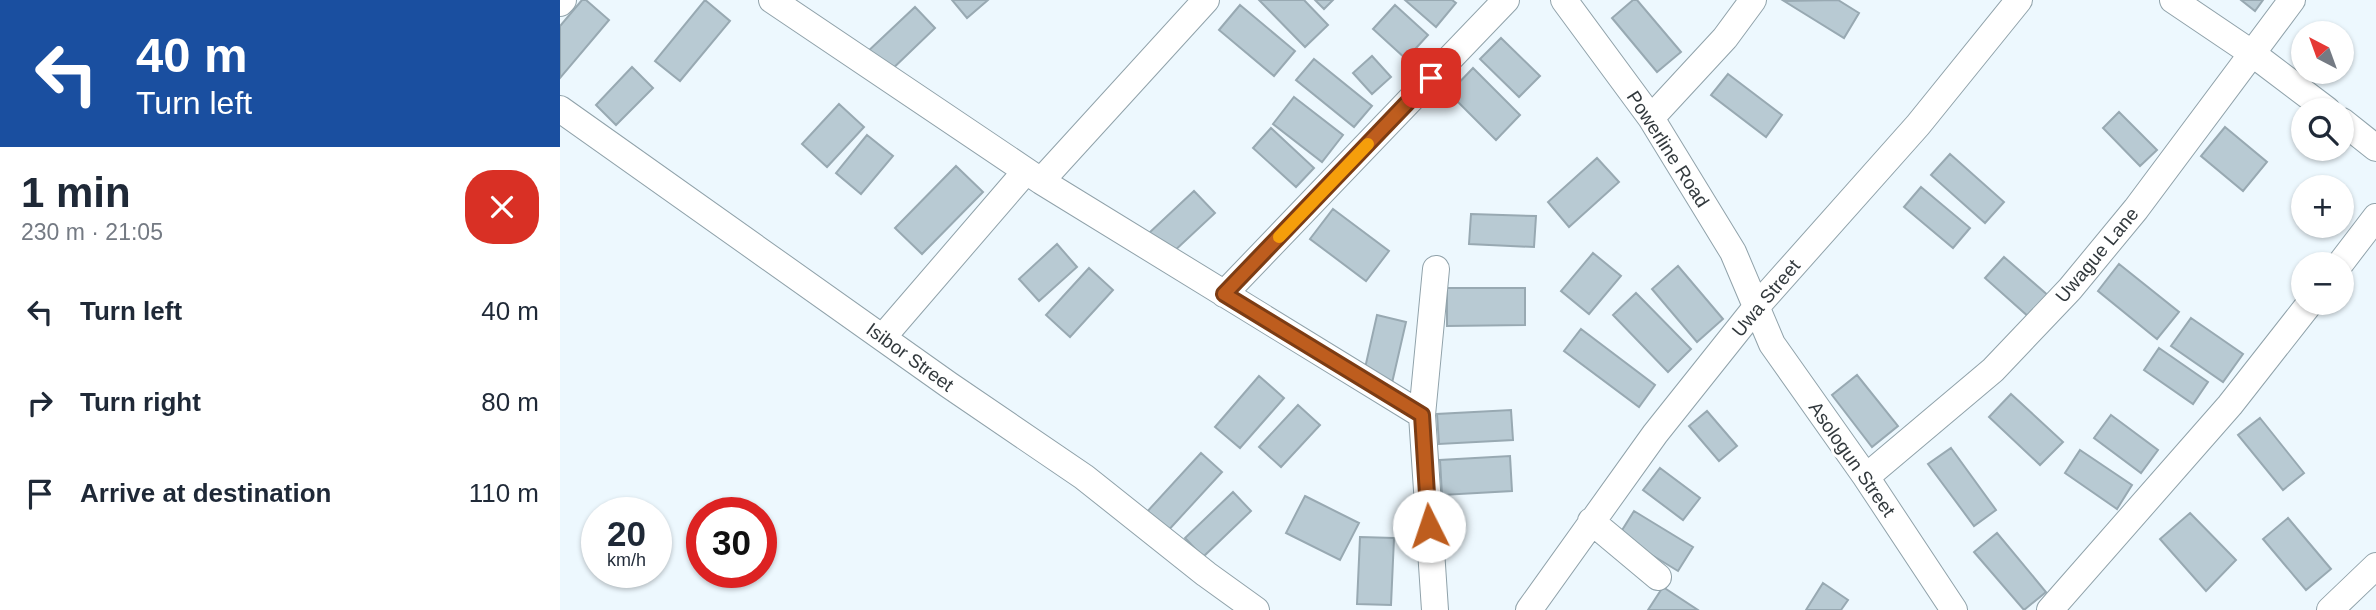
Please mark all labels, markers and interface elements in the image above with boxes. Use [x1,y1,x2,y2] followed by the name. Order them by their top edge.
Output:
[2291,21,2354,84] north arrow
[2291,21,2354,315] map controls
[21,28,112,119] icon: left
[136,28,248,82] text: 40 m
[1401,48,1461,108] pin
[1412,59,1450,97] icon: arrive
[136,85,252,121] text: Turn left
[1623,87,1713,211] street label: Powerline Road
[2291,98,2354,161] button: search
[21,169,131,216] text: 1 min
[465,170,539,244] button: close
[2291,175,2354,238] button: +
[2051,203,2143,307] street label: Uwague Lane
[21,219,163,245] text: 230 m · 21:05
[2291,252,2354,315] button: −
[1728,255,1805,341] street label: Uwa Street
[21,293,59,331] icon: left
[80,296,182,326] text: Turn left
[481,296,539,326] text: 40 m
[862,318,958,396] street label: Isibor Street
[21,384,59,422] icon: right
[80,387,201,417] text: Turn right
[481,387,539,417] text: 80 m
[1805,398,1900,521] street label: Asologun Street
[21,475,59,513] icon: arrive
[80,478,331,508] text: Arrive at destination
[469,478,539,508] text: 110 m
[1392,489,1466,563] position arrow
[686,497,777,588] speed limit sign: 30
[607,514,646,553] text: 20
[607,550,646,570] text: km/h

